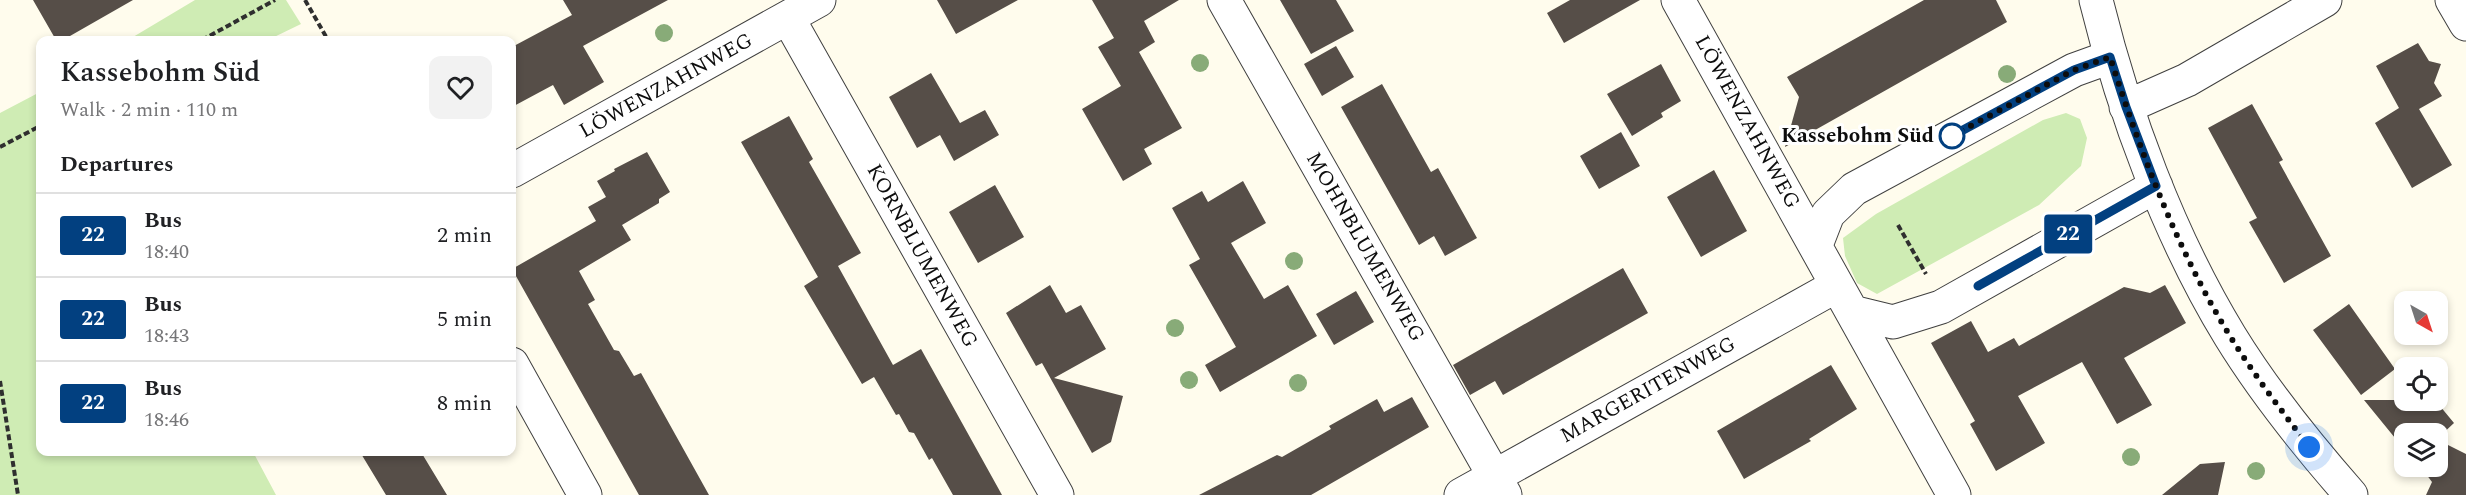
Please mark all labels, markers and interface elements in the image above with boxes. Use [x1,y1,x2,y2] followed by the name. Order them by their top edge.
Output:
[573,25,759,147] street label: LÖWENZAHNWEG
[1686,29,1808,215] street label: LÖWENZAHNWEG
[60,51,260,94] text: Kassebohm Süd
[429,56,492,119] button: heart
[60,95,238,125] text: Walk · 2 min · 110 m
[1781,120,1934,152] place label: Kassebohm Süd
[1939,123,1965,149] marker: Kassebohm Süd
[1297,146,1433,348] street label: MOHNBLUMENWEG
[60,148,174,181] text: Departures
[858,158,986,354] street label: KORNBLUMENWEG
[144,204,182,237] text: Bus
[2041,214,2095,254] line badge: 22
[2056,218,2080,250] text: 22
[81,219,105,251] text: 22
[437,219,492,252] text: 2 min
[144,237,189,267] text: 18:40
[144,288,182,321] text: Bus
[2394,291,2448,345] north arrow
[2394,291,2448,477] map controls
[81,303,105,335] text: 22
[437,303,492,336] text: 5 min
[144,321,189,351] text: 18:43
[1554,328,1742,452] street label: MARGERITENWEG
[2394,357,2448,411] button: locate
[144,372,182,405] text: Bus
[81,387,105,419] text: 22
[437,387,492,420] text: 8 min
[144,405,189,435] text: 18:46
[2394,423,2448,477] button: layers
[2294,432,2324,462] your location

